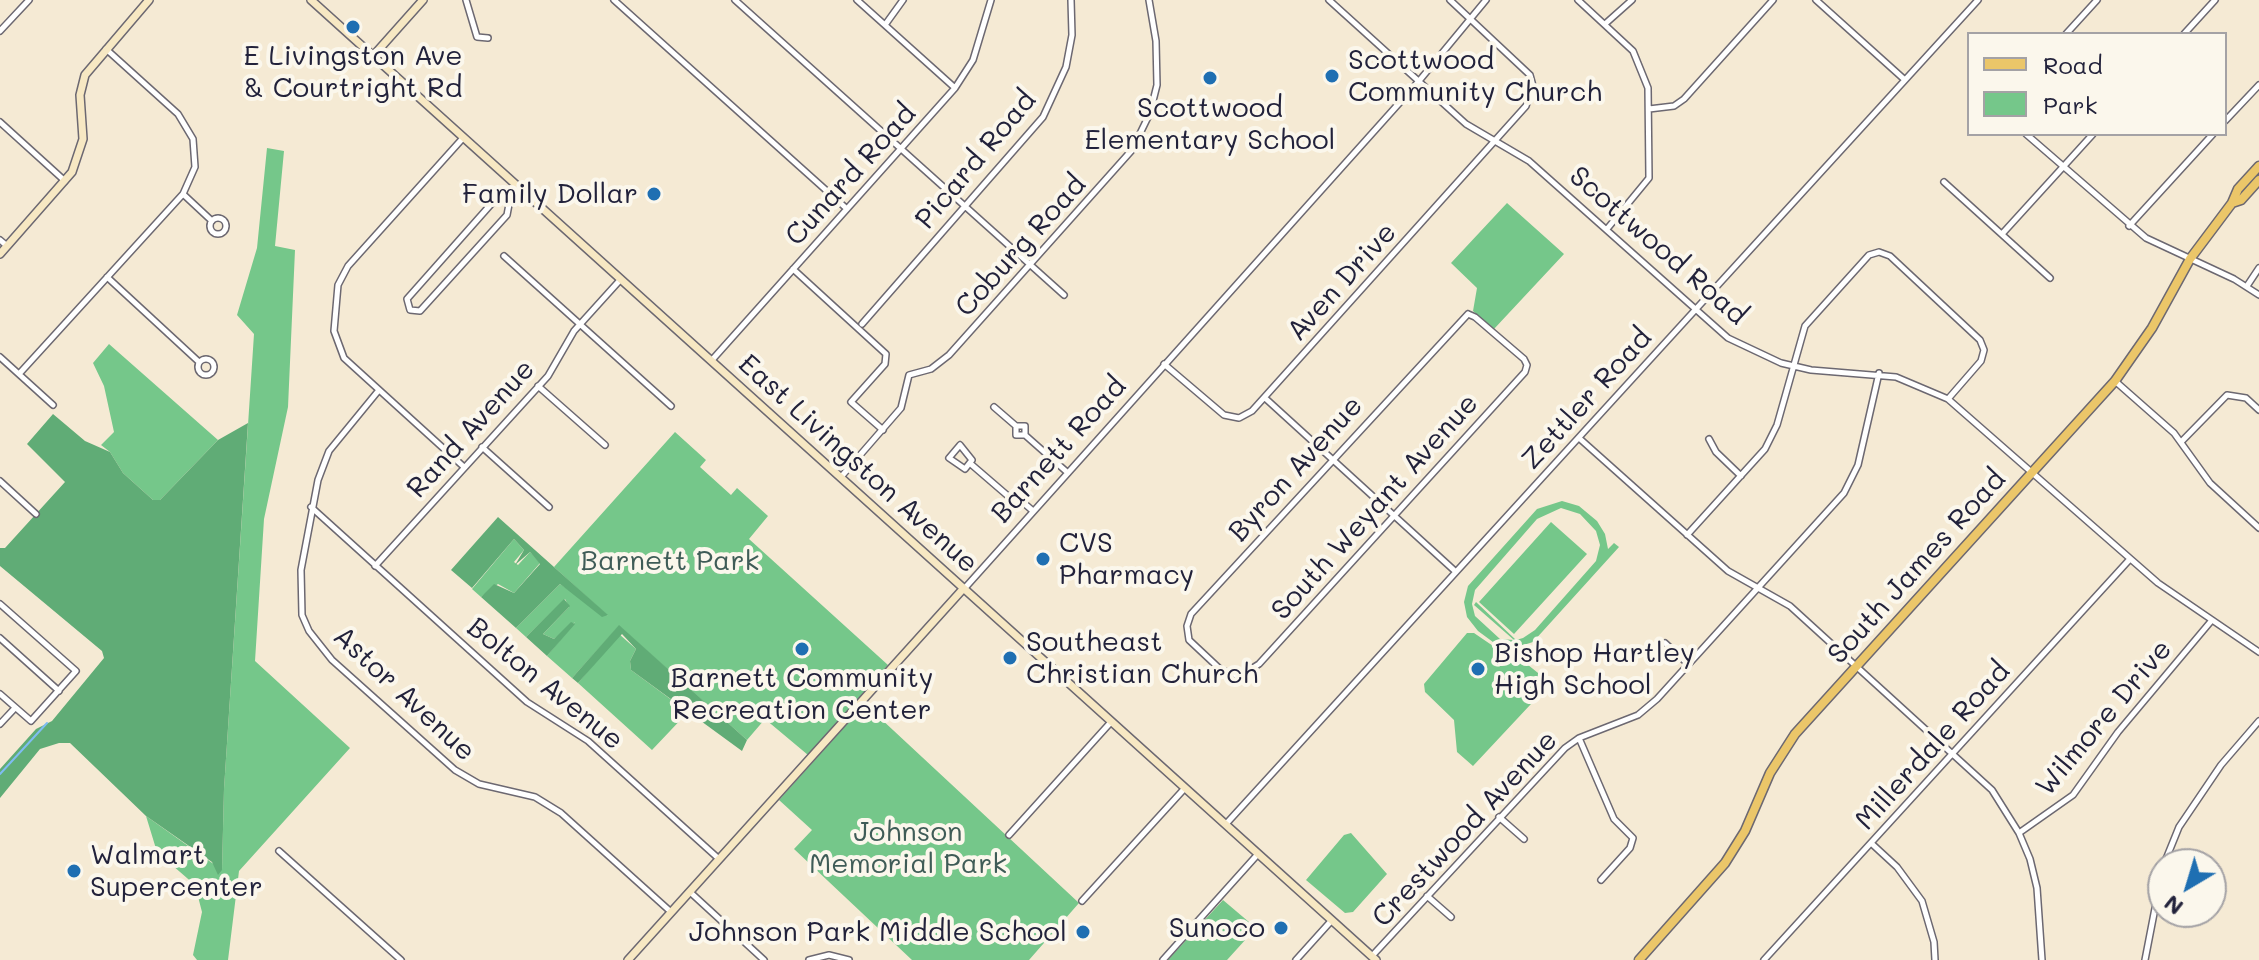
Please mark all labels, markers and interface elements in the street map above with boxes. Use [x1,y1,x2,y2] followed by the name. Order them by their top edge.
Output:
[344,18,362,36] marker: E Livingston Ave & Courtright Rd
[1967,32,2227,136] legend
[243,39,463,105] place label: E Livingston Ave & Courtright Rd
[1348,43,1602,109] place label: Scottwood Community Church
[2043,49,2103,80] text: Road
[1323,67,1341,85] marker: Scottwood Community Church
[1201,69,1219,87] marker: Scottwood Elementary School
[908,84,1044,236] street label: Picard Road
[2043,89,2097,120] text: Park
[1084,91,1336,157] place label: Scottwood Elementary School
[779,97,923,253] street label: Cunard Road
[1562,160,1754,332] street label: Scottwood Road
[949,168,1093,324] street label: Coburg Road
[462,177,638,211] place label: Family Dollar
[645,185,663,203] marker: Family Dollar
[1280,216,1404,348] street label: Aven Drive
[1515,322,1659,476] street label: Zettler Road
[731,348,985,580] street label: East Livingston Avenue
[400,353,542,505] street label: Rand Avenue
[985,370,1133,530] street label: Barnett Road
[1265,387,1485,627] street label: South Weyant Avenue
[1222,389,1370,549] street label: Byron Avenue
[1821,463,2013,671] street label: South James Road
[1059,526,1194,592] place label: CVS Pharmacy
[581,544,759,578] park label: Barnett Park
[1034,550,1052,568] marker: CVS Pharmacy
[460,611,630,757] street label: Bolton Avenue
[326,620,482,768] street label: Astor Avenue
[1026,625,1258,691] place label: Southeast Christian Church
[2029,633,2179,803] street label: Wilmore Drive
[1494,636,1695,702] place label: Bishop Hartley High School
[793,640,811,658] marker: Barnett Community Recreation Center
[1001,649,1019,667] marker: Southeast Christian Church
[1849,655,2017,837] street label: Millerdale Road
[1469,660,1487,678] marker: Bishop Hartley High School
[671,661,933,727] place label: Barnett Community Recreation Center
[1365,724,1565,934] street label: Crestwood Avenue
[809,815,1007,881] park label: Johnson Memorial Park
[90,838,263,904] place label: Walmart Supercenter
[2147,848,2227,928] north arrow
[65,862,83,880] marker: Walmart Supercenter
[2158,889,2189,922] text: N
[1169,911,1265,945] place label: Sunoco
[689,915,1067,949] place label: Johnson Park Middle School
[1272,919,1290,937] marker: Sunoco
[1074,923,1092,941] marker: Johnson Park Middle School

